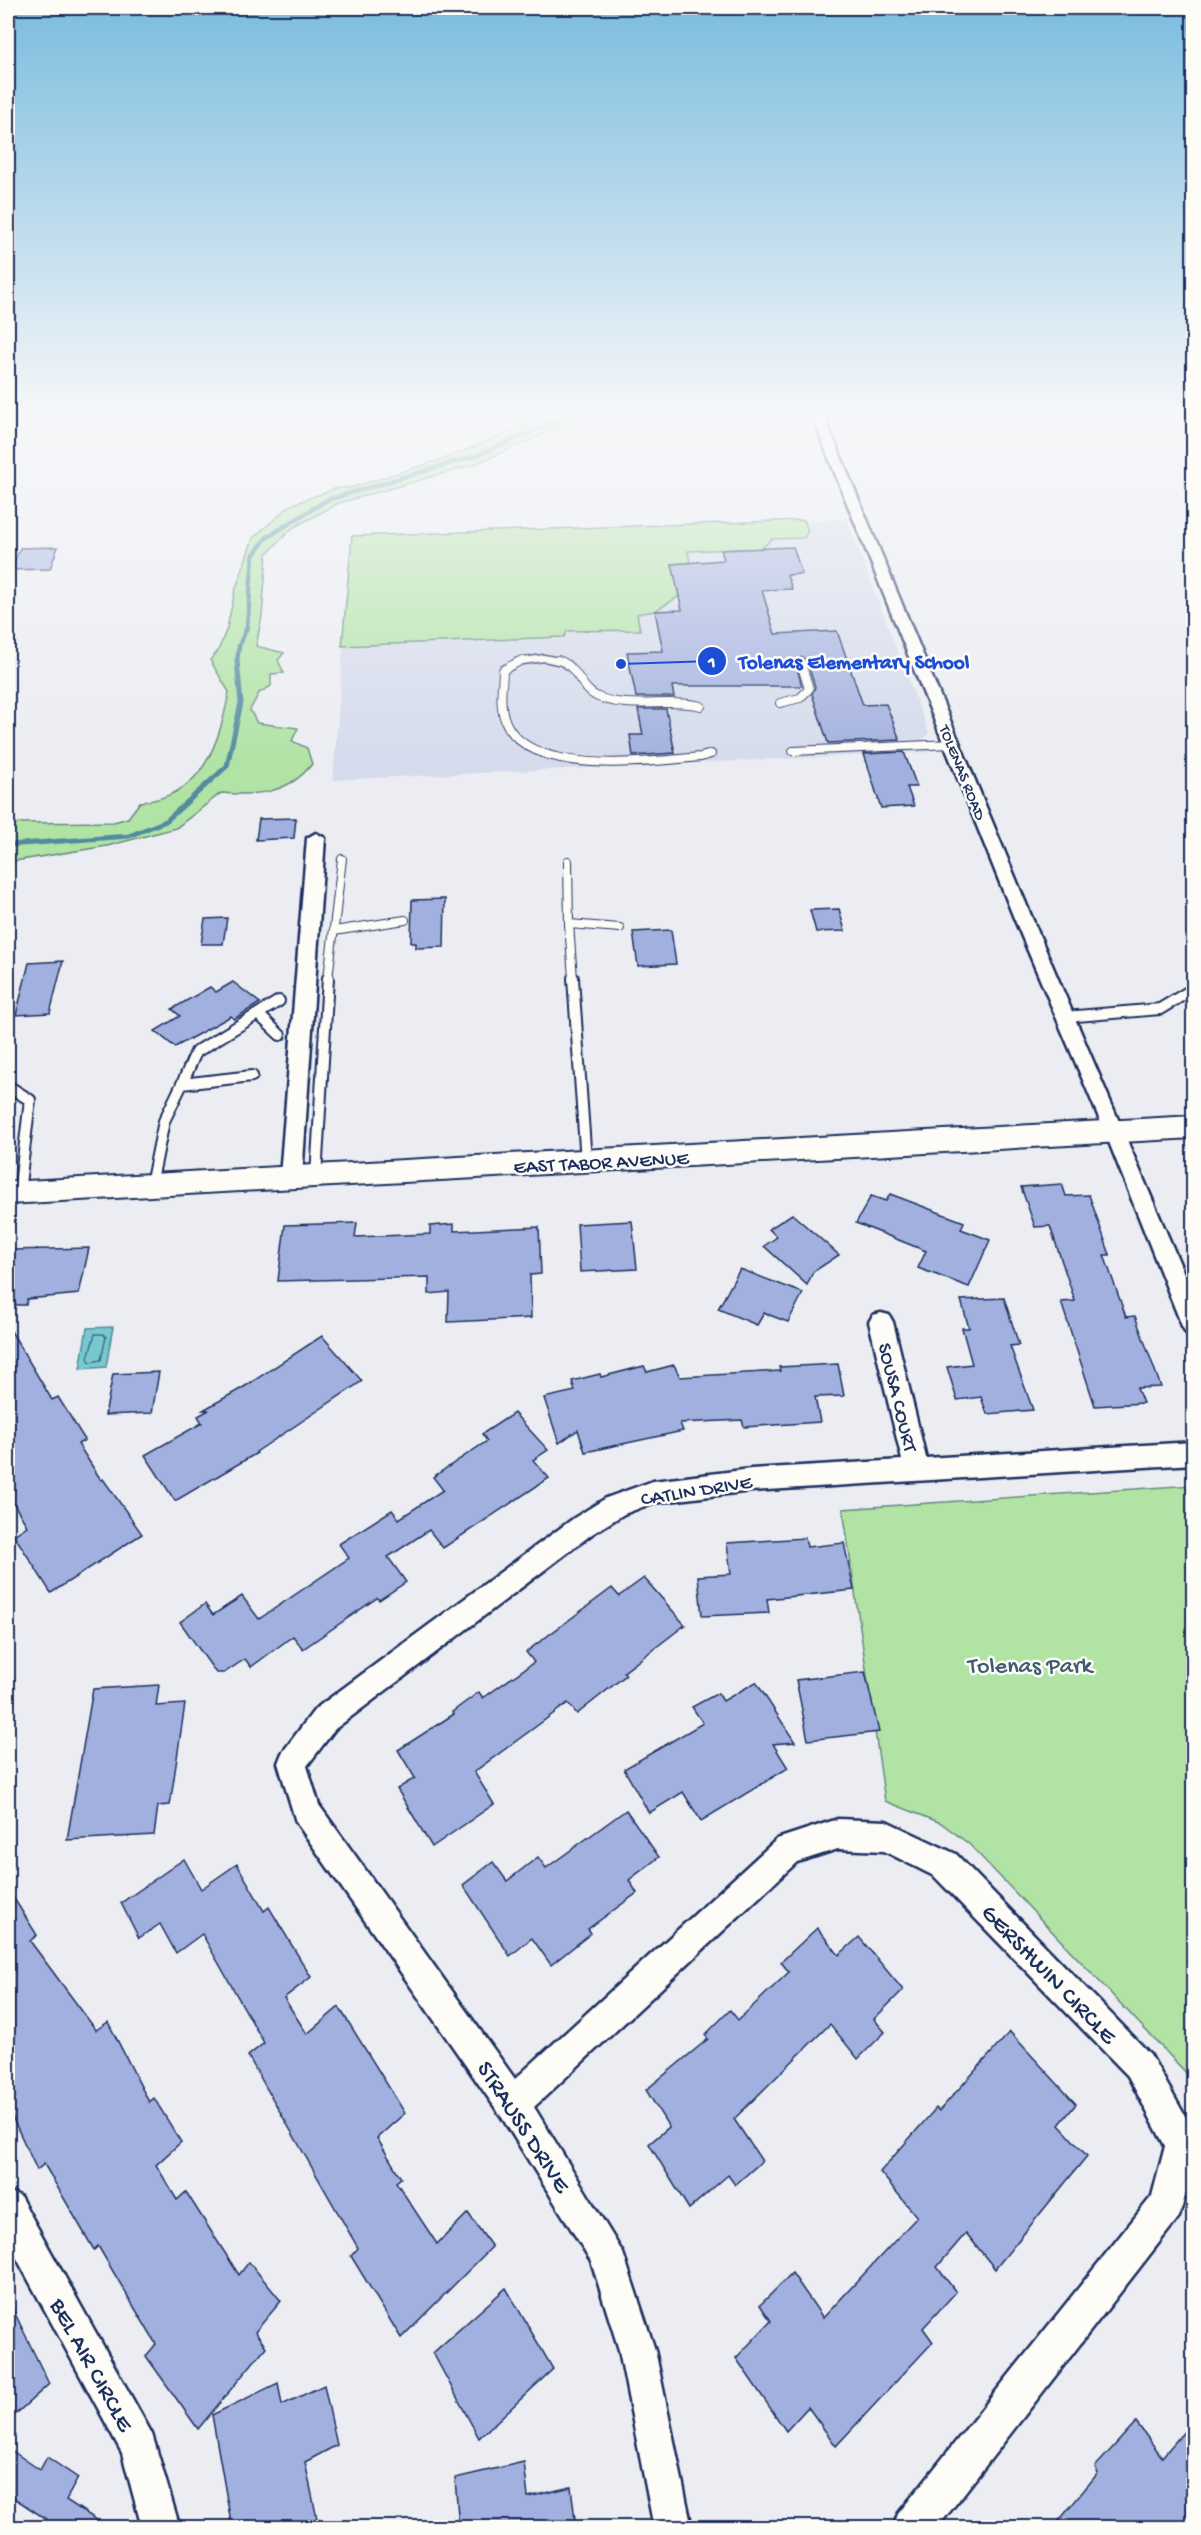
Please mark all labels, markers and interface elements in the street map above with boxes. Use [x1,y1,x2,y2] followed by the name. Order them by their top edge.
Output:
[697,641,982,680] callout: Tolenas Elementary School
[737,652,970,677] text: Tolenas Elementary School
[707,653,716,674] text: 1
[933,722,989,824] street label: TOLENAS ROAD
[513,1148,691,1181] street label: EAST TABOR AVENUE
[871,1341,921,1456] street label: SOUSA COURT
[639,1472,755,1513] street label: CATLIN DRIVE
[966,1653,1094,1682] park label: Tolenas Park
[973,1899,1122,2052] street label: GERSHWIN CIRCLE
[469,2057,576,2200] street label: STRAUSS DRIVE
[41,2293,139,2438] street label: BEL AIR CIRCLE

